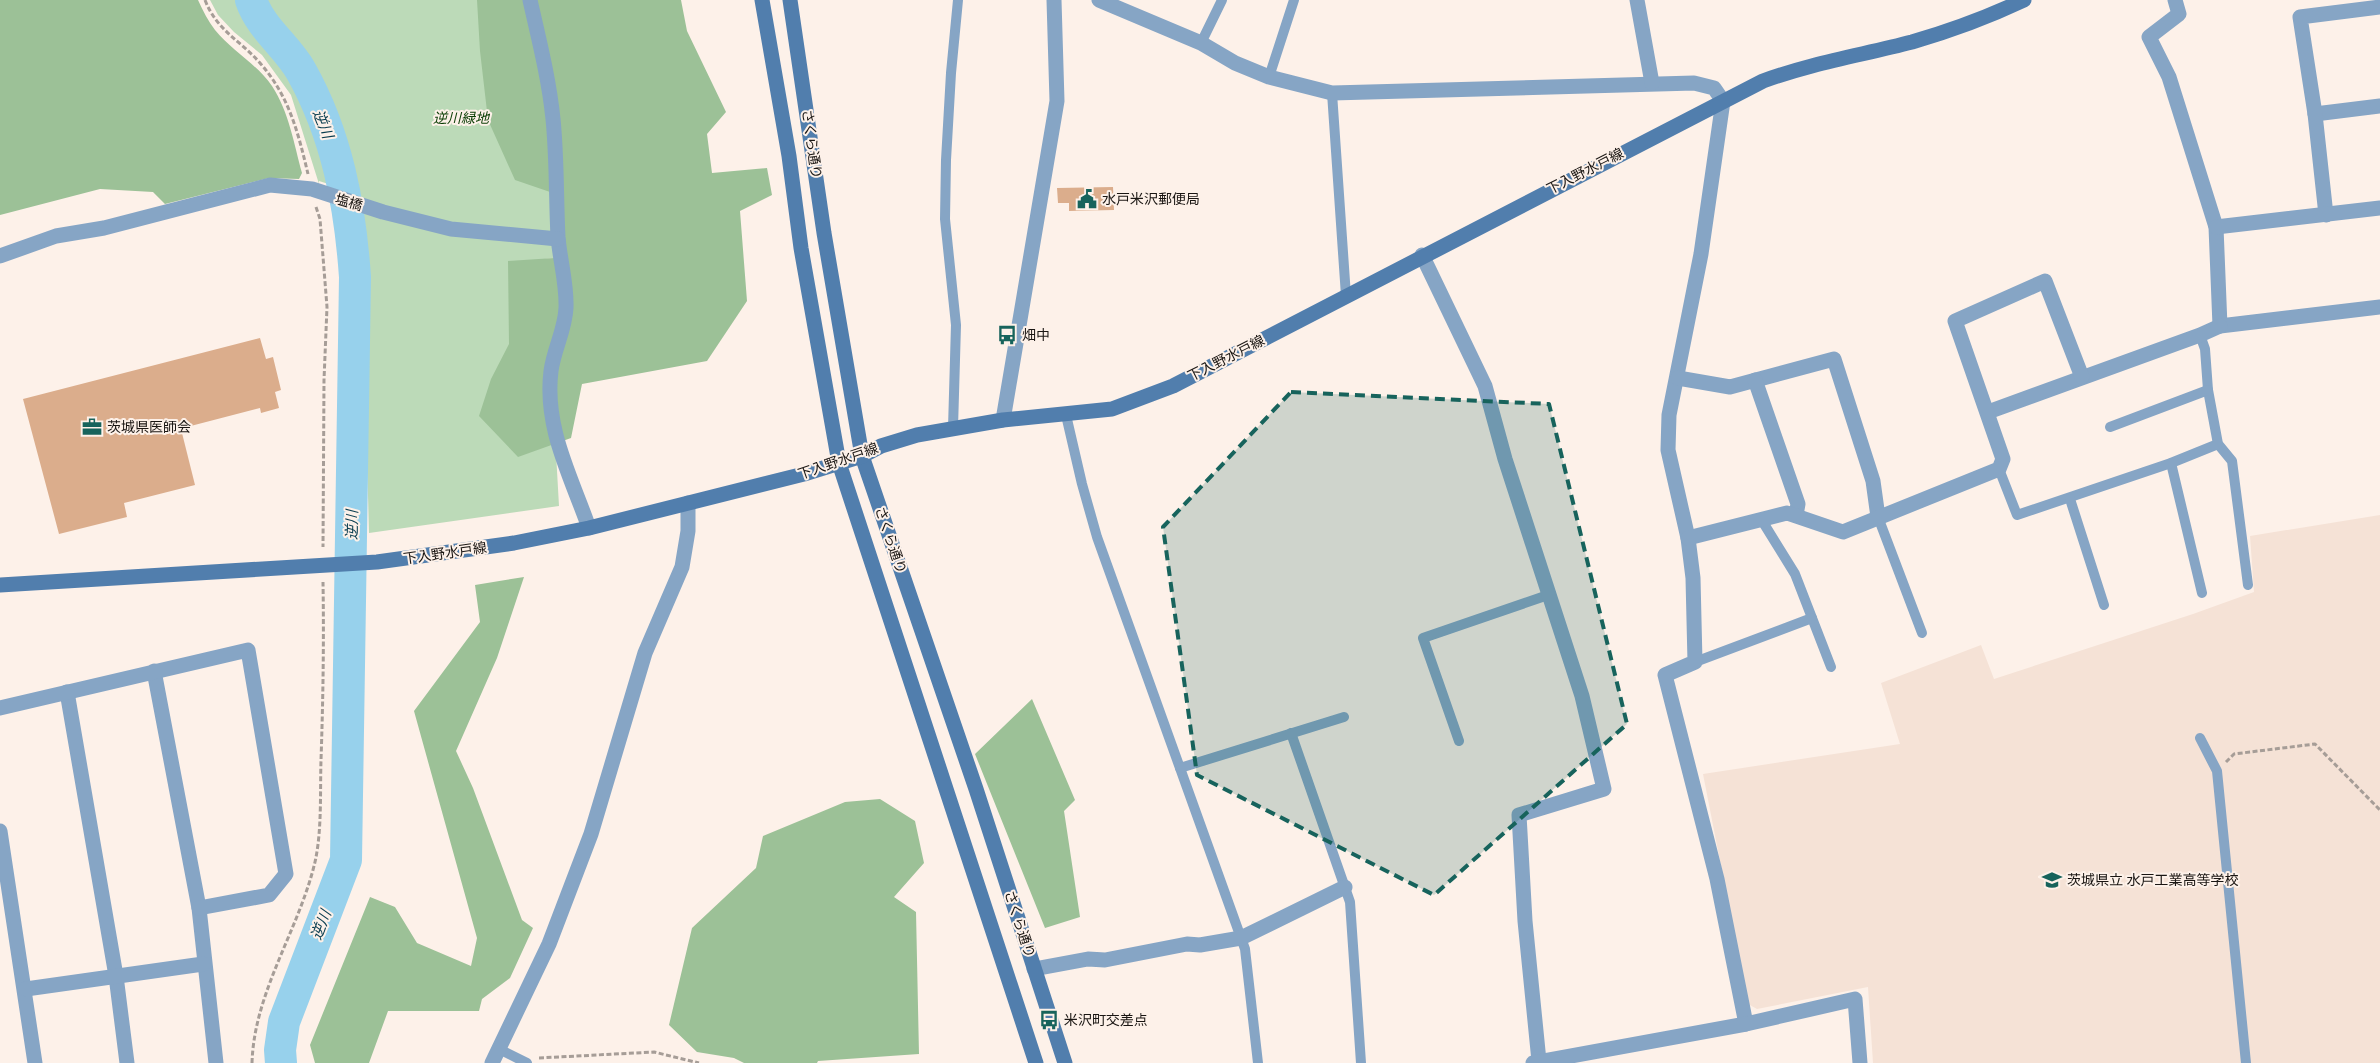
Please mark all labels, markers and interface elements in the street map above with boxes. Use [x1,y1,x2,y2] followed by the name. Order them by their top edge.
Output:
[309,107,338,143] water label: 逆川
[799,108,825,180] street label: さくら通り
[433,110,491,126] park label: 逆川緑地
[1544,145,1626,197] street label: 下入野水戸線
[1076,188,1098,210] public building icon: 水戸米沢郵便局
[333,190,365,214] street label: 塩橋
[1102,191,1200,207] place label: 水戸米沢郵便局
[996,324,1018,346] bus stop icon: 畑中
[1022,327,1050,343] place label: 畑中
[1185,332,1267,384] street label: 下入野水戸線
[81,416,103,438] office icon: 茨城県医師会
[107,419,191,435] place label: 茨城県医師会
[796,440,880,482] street label: 下入野水戸線
[872,504,910,576] street label: さくら通り
[343,508,361,540] water label: 逆川
[402,539,488,567] street label: 下入野水戸線
[2041,869,2063,891] school or university icon: 茨城県立 水戸工業高等学校
[2067,872,2239,888] place label: 茨城県立 水戸工業高等学校
[1002,888,1038,960] street label: さくら通り
[307,906,335,942] water label: 逆川
[1038,1009,1060,1031] bus stop icon: 米沢町交差点
[1064,1012,1148,1028] place label: 米沢町交差点

